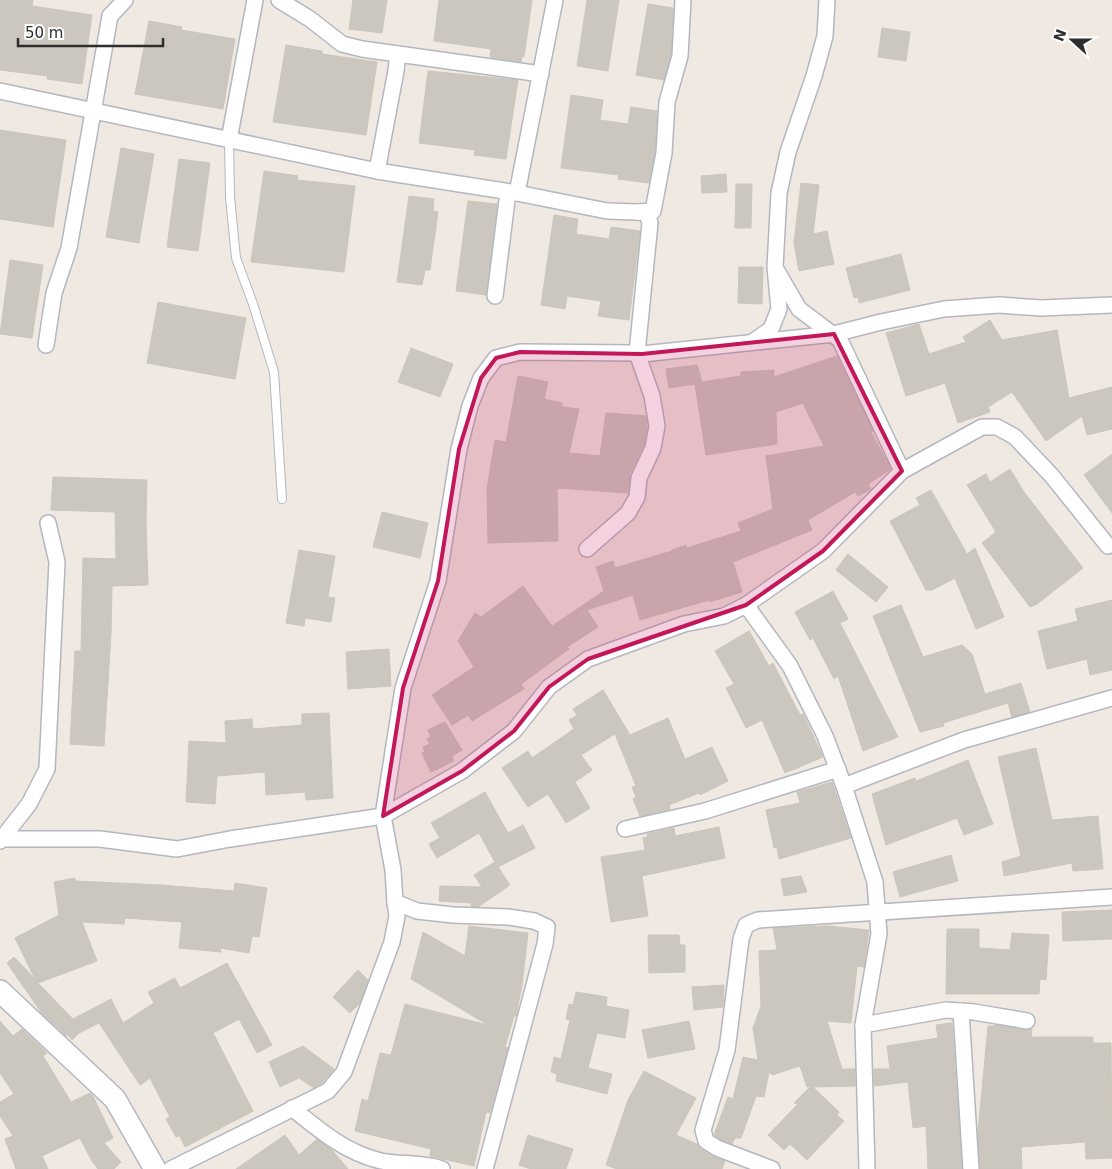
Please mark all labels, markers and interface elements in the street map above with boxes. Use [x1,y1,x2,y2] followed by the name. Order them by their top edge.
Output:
[18,15,162,47] scale bar
[1047,15,1097,65] north arrow
[25,24,63,42] text: 50 m
[1050,27,1069,44] text: N

